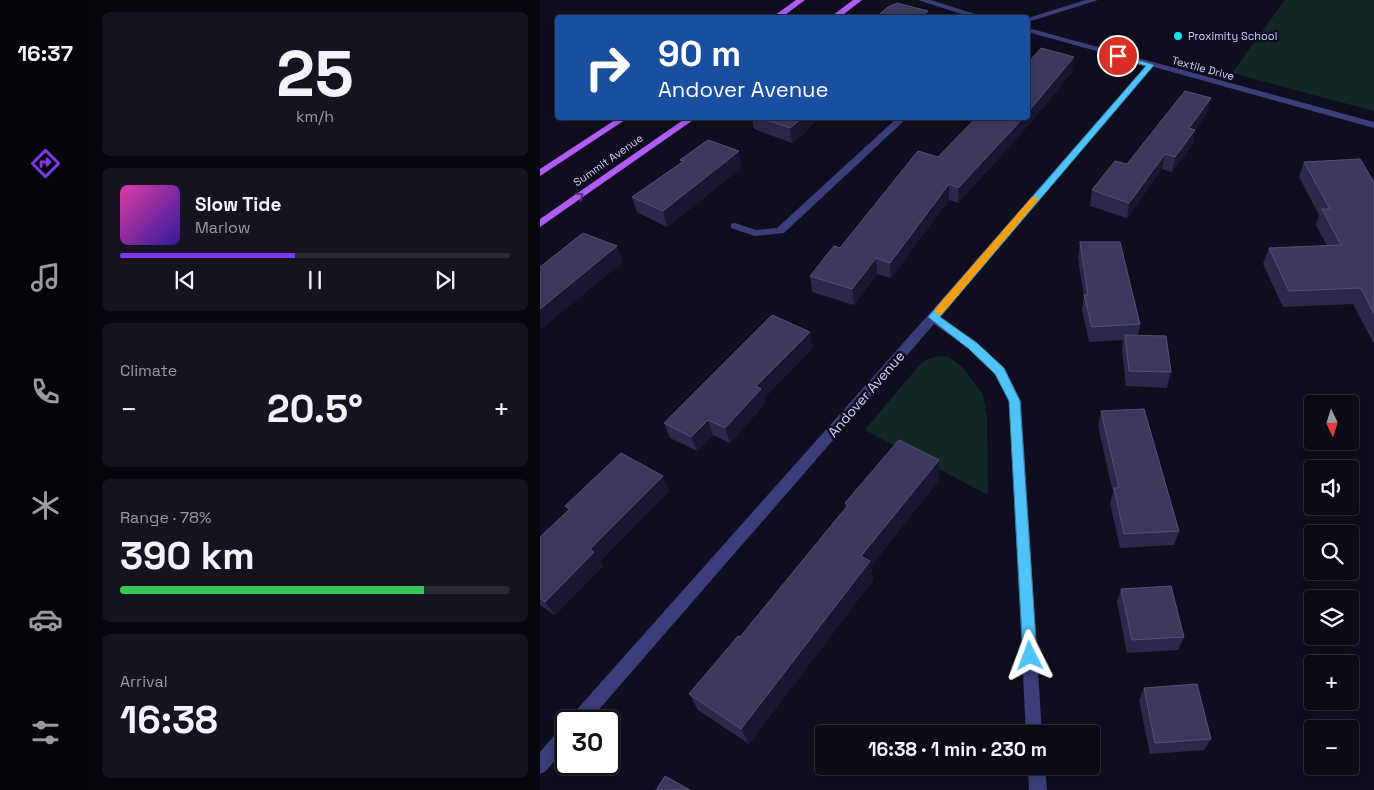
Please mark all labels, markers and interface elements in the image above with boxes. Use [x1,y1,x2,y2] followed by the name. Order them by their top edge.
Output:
[1188,29,1277,43] place label: Proximity School
[1172,30,1184,42] marker: Proximity School
[276,32,354,115] text: 25
[658,32,741,76] text: 90 m
[575,35,640,100] icon: right
[1097,35,1139,77] pin
[17,39,73,67] text: 16:37
[1104,42,1132,70] icon: arrive
[1170,53,1236,83] street label: Textile Drive
[658,75,828,103] text: Andover Avenue
[296,106,334,127] text: km/h
[571,131,645,189] street label: Summit Avenue
[28,146,63,181] icon: directions
[195,192,281,217] text: Slow Tide
[574,193,584,202] one-way arrow
[195,217,251,238] text: Marlow
[28,260,63,295] icon: music
[171,266,199,294] icon: previous
[301,266,329,294] icon: pause
[431,266,459,294] icon: next
[824,347,908,441] street label: Andover Avenue
[120,360,177,381] text: Climate
[28,374,63,409] icon: phone
[267,385,363,433] text: 20.5°
[120,391,137,427] text: −
[493,391,510,427] text: +
[1304,395,1359,450] north arrow
[1304,395,1359,775] map controls
[1304,460,1359,515] button: sound
[28,488,63,523] icon: climate
[120,507,211,528] text: Range · 78%
[1304,525,1359,580] button: search
[120,532,255,580] text: 390 km
[1304,590,1359,645] button: layers
[28,602,63,637] icon: car
[1003,629,1055,681] position arrow
[1304,655,1359,710] button: +
[120,671,168,692] text: Arrival
[120,696,218,744] text: 16:38
[555,710,620,775] speed limit sign: 30
[28,715,63,750] icon: filters
[1304,720,1359,775] button: −
[868,737,1047,762] text: 16:38 · 1 min · 230 m

